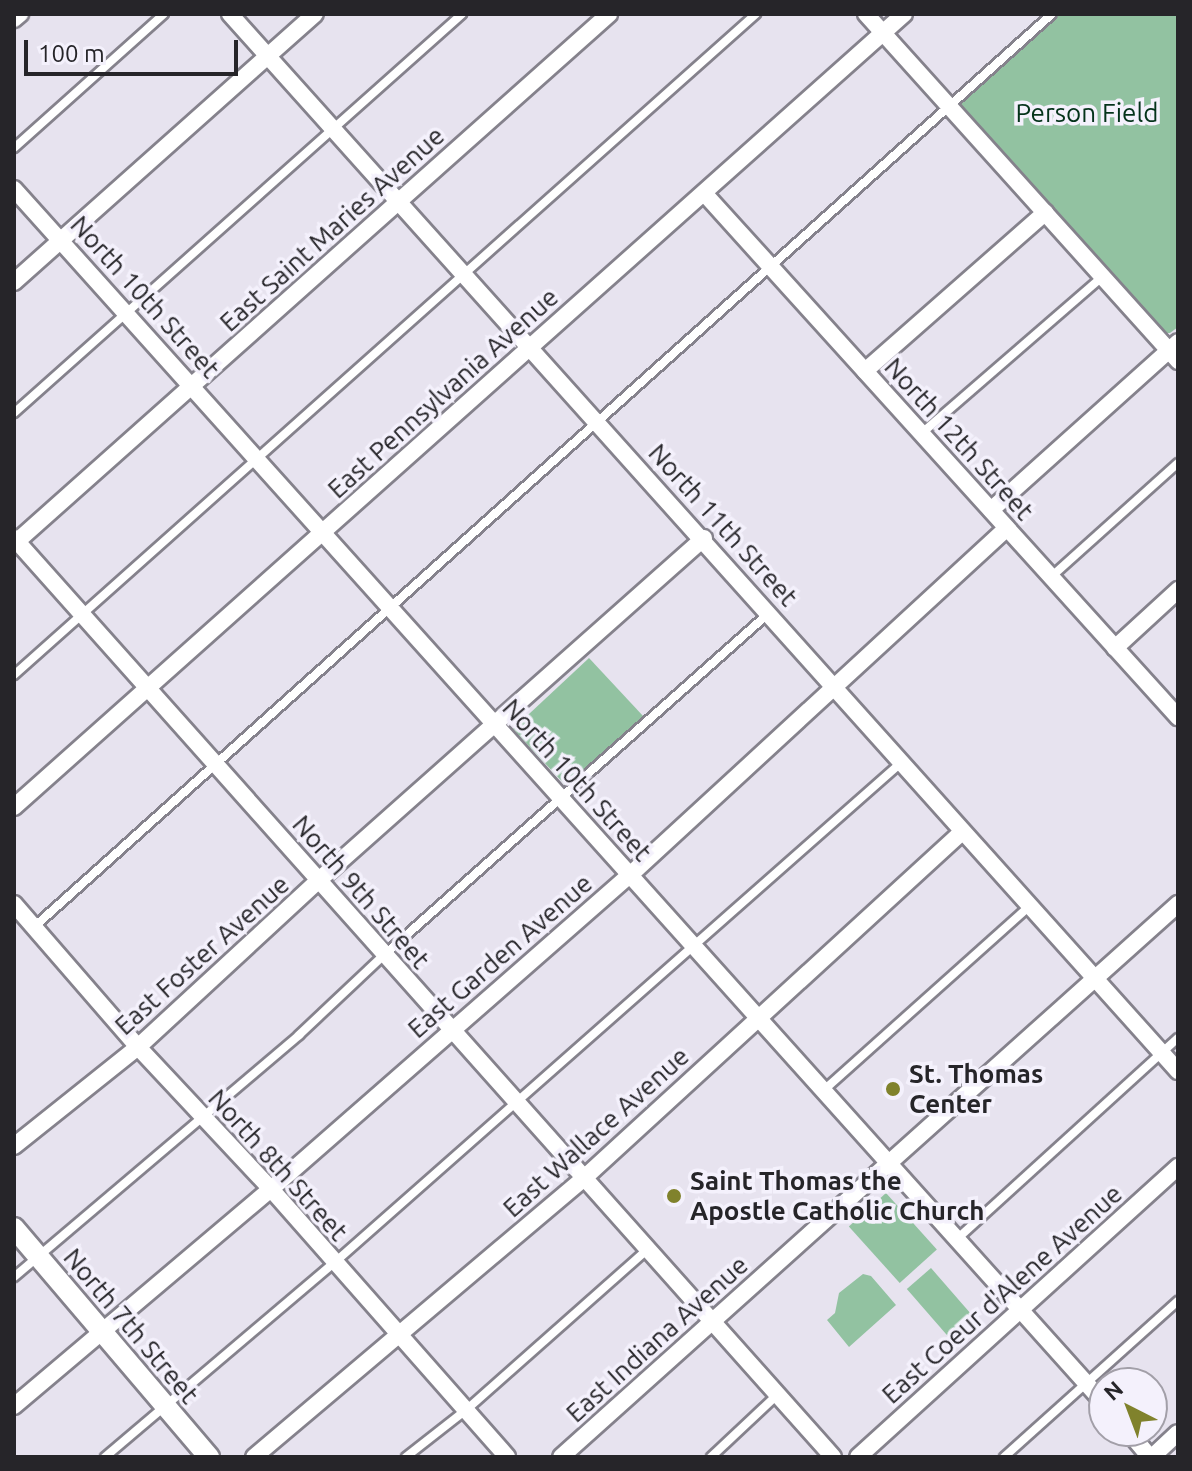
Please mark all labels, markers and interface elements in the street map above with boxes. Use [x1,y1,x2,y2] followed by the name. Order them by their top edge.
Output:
[28,24,242,74] scale bar
[38,40,105,67] text: 100 m
[1016,97,1158,129] park label: Person Field
[213,120,451,338] street label: East Saint Maries Avenue
[64,209,226,385] street label: North 10th Street
[321,281,565,505] street label: East Pennsylvania Avenue
[878,351,1040,527] street label: North 12th Street
[642,437,804,613] street label: North 11th Street
[496,692,658,868] street label: North 10th Street
[286,809,436,975] street label: North 9th Street
[402,868,598,1044] street label: East Garden Avenue
[109,869,295,1041] street label: East Foster Avenue
[497,1040,695,1224] street label: East Wallace Avenue
[909,1058,1043,1120] place label: St. Thomas Center
[884,1080,902,1098] marker: St. Thomas Center
[202,1083,354,1247] street label: North 8th Street
[690,1165,985,1226] place label: Saint Thomas the Apostle Catholic Church
[876,1178,1128,1410] street label: East Coeur d'Alene Avenue
[665,1187,683,1205] marker: Saint Thomas the Apostle Catholic Church
[57,1242,205,1410] street label: North 7th Street
[560,1249,754,1429] street label: East Indiana Avenue
[1088,1367,1168,1447] north arrow
[1098,1376,1127,1405] text: N

